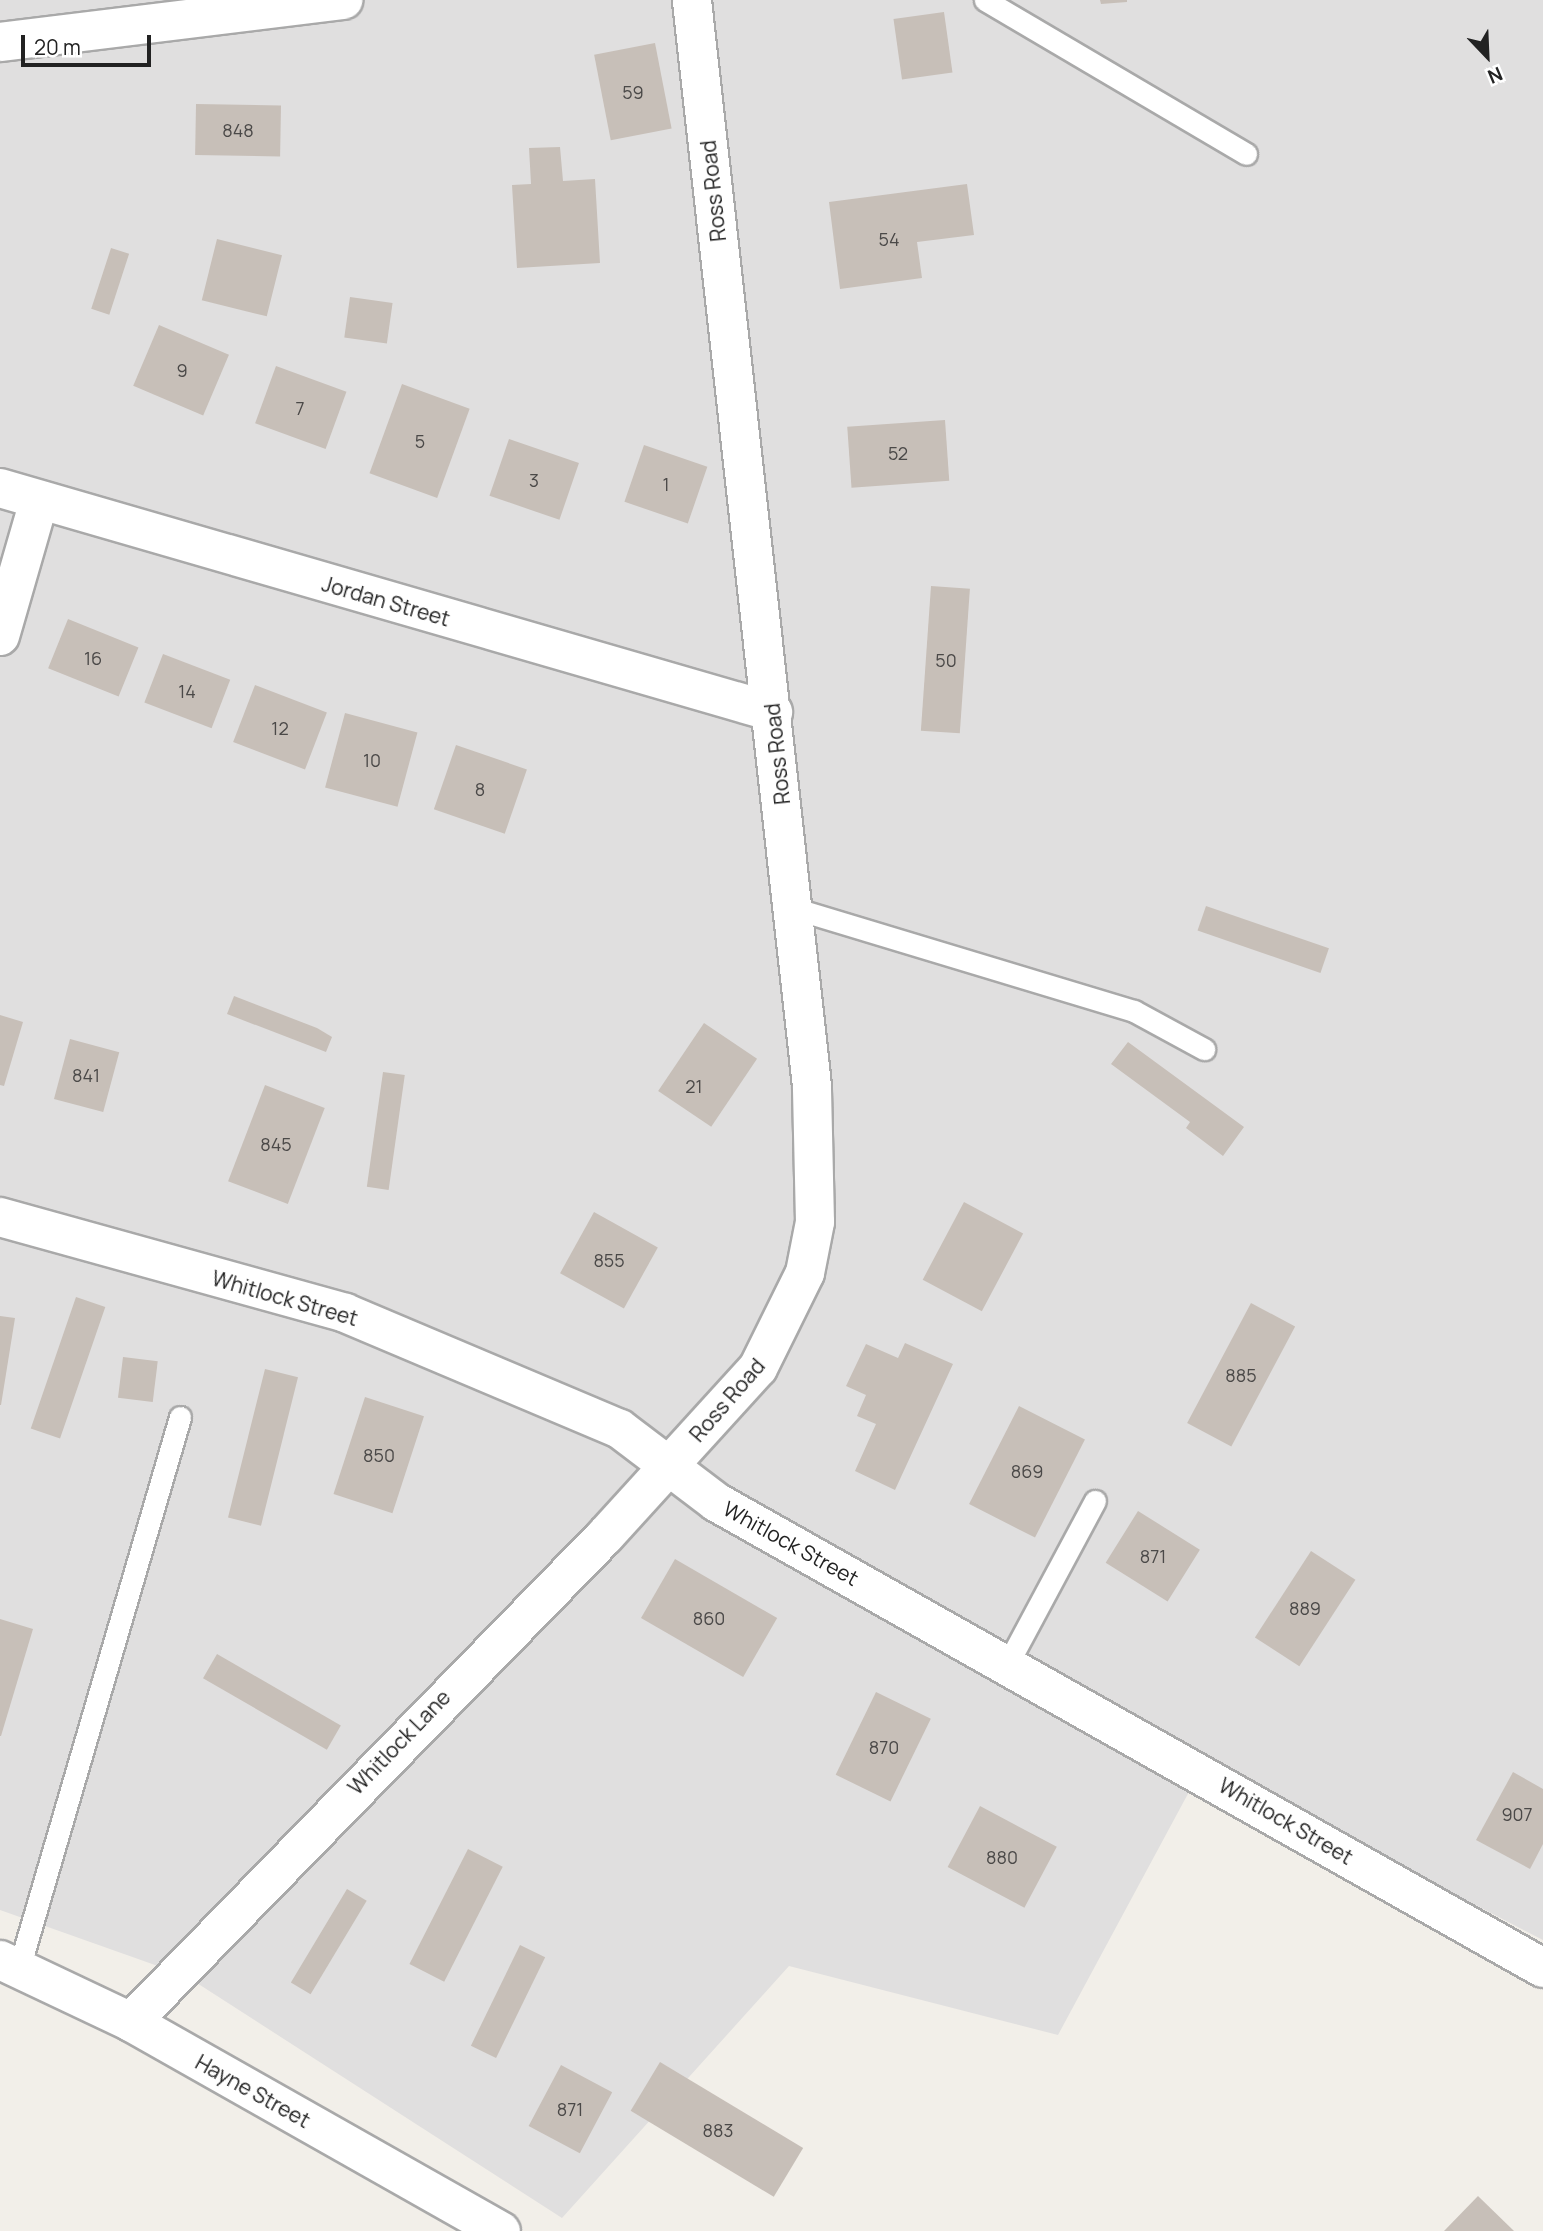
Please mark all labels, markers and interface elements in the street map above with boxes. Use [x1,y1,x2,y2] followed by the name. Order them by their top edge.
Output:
[24,21,154,65] scale bar
[1452,21,1522,91] north arrow
[34,33,81,61] text: 20 m
[1484,61,1507,90] text: N
[622,81,644,103] house number: 59
[222,119,254,141] house number: 848
[695,139,731,243] street label: Ross Road
[878,228,900,250] house number: 54
[176,359,188,381] house number: 9
[295,397,305,419] house number: 7
[415,430,425,452] house number: 5
[888,442,908,464] house number: 52
[529,469,539,491] house number: 3
[662,473,670,495] house number: 1
[319,571,453,631] street label: Jordan Street
[84,647,102,669] house number: 16
[935,649,957,671] house number: 50
[178,680,196,702] house number: 14
[759,702,795,806] street label: Ross Road
[271,717,289,739] house number: 12
[363,749,381,771] house number: 10
[475,778,485,800] house number: 8
[72,1064,100,1086] house number: 841
[685,1075,703,1097] house number: 21
[260,1133,292,1155] house number: 845
[593,1249,625,1271] house number: 855
[209,1265,361,1331] street label: Whitlock Street
[684,1353,770,1447] street label: Ross Road
[1225,1364,1257,1386] house number: 885
[363,1444,395,1466] house number: 850
[1011,1460,1043,1482] house number: 869
[719,1495,863,1591] street label: Whitlock Street
[1140,1545,1166,1567] house number: 871
[1289,1597,1321,1619] house number: 889
[693,1607,725,1629] house number: 860
[343,1684,455,1800] street label: Whitlock Lane
[869,1736,899,1758] house number: 870
[1214,1772,1358,1870] street label: Whitlock Street
[1501,1803,1533,1825] house number: 907
[986,1846,1018,1868] house number: 880
[191,2049,315,2133] street label: Hayne Street
[557,2098,583,2120] house number: 871
[703,2119,733,2141] house number: 883

